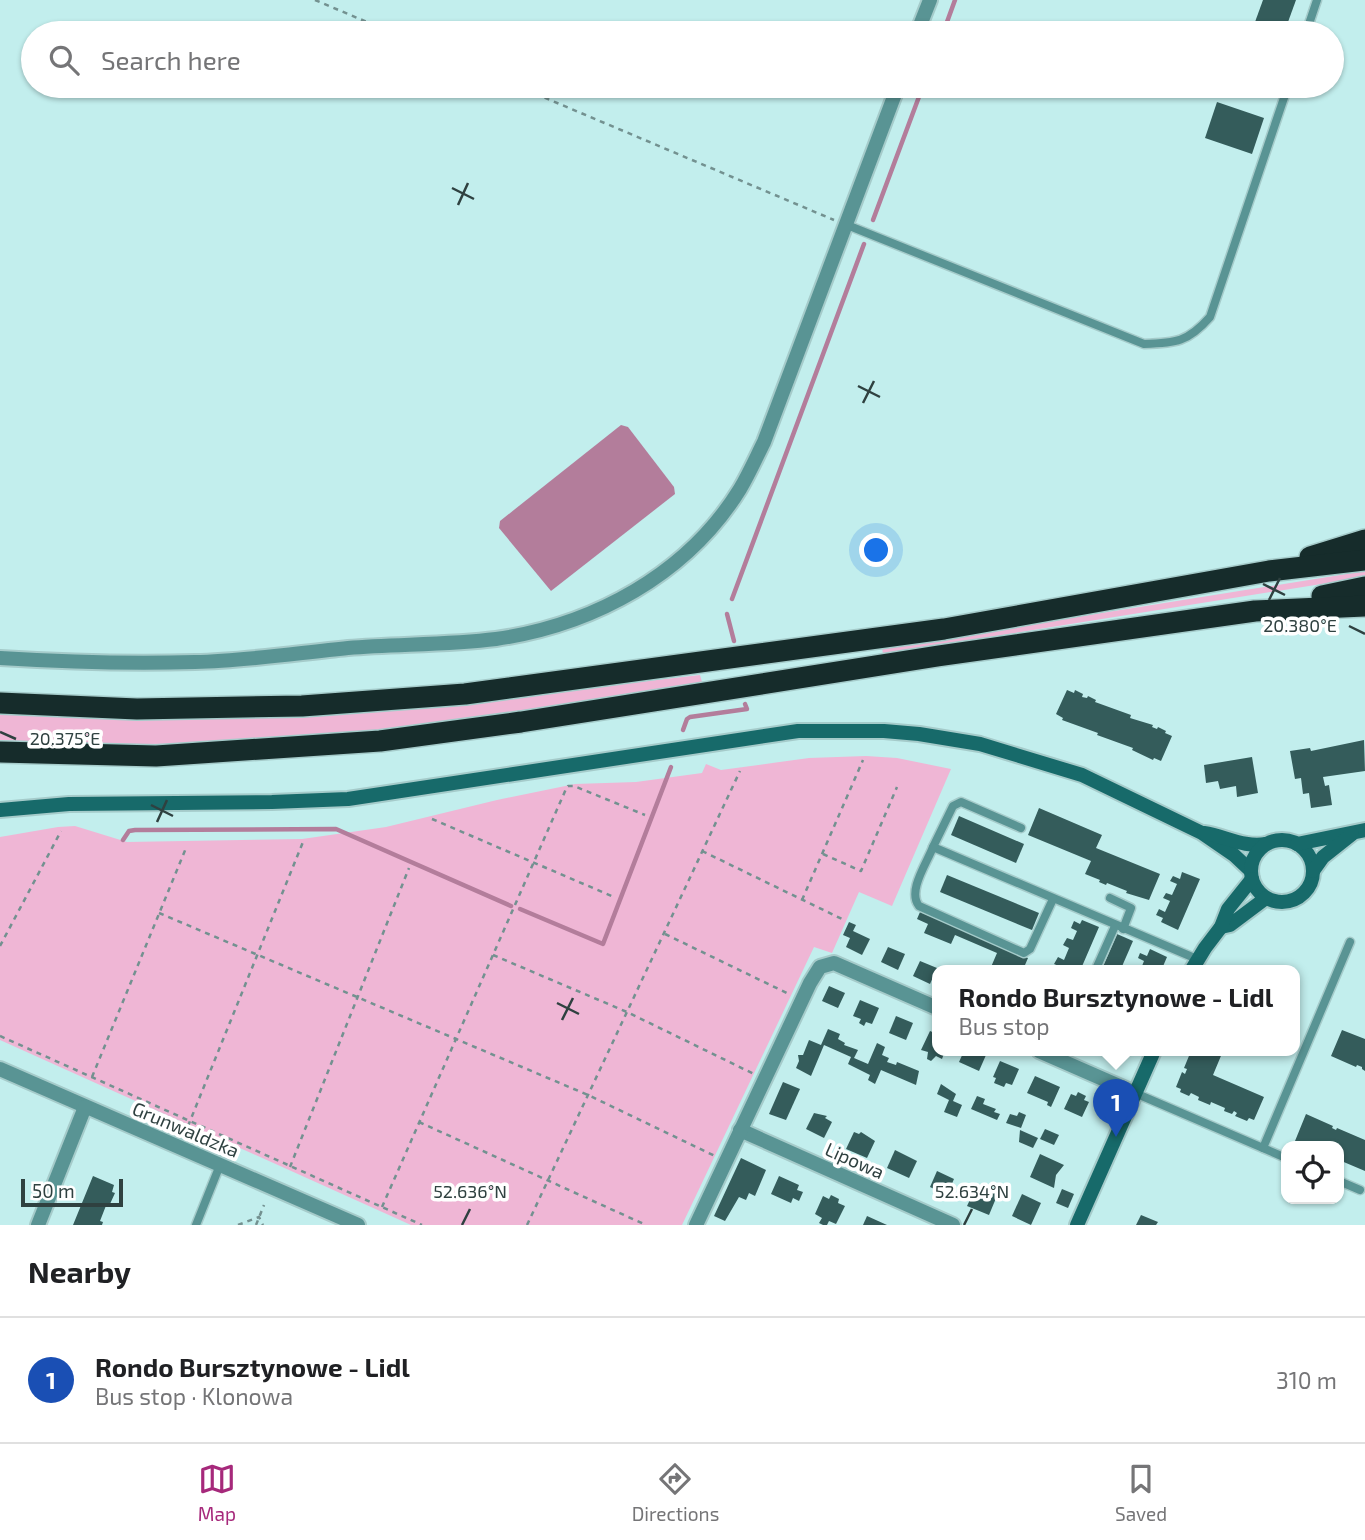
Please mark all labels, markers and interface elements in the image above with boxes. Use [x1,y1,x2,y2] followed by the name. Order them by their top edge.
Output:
[21,21,1344,98] search box
[45,41,83,79] icon: search
[101,44,241,75] text: Search here
[859,533,893,567] your location
[1263,614,1337,636] text: 20.380°E
[30,727,100,749] text: 20.375°E
[932,965,1300,1056] popup
[959,981,1273,1012] text: Rondo Bursztynowe - Lidl
[959,1012,1050,1040] text: Bus stop
[1093,1079,1139,1137] pin: 1
[129,1096,243,1162] street label: Grunwaldzka
[822,1137,888,1183] street label: Lipowa
[1281,1141,1344,1204] map controls
[1281,1141,1344,1204] button: locate
[21,1176,122,1208] scale bar
[32,1179,75,1202] text: 50 m
[433,1180,507,1202] text: 52.636°N
[935,1180,1009,1202] text: 52.634°N
[28,1253,131,1289] text: Nearby
[95,1351,410,1382] text: Rondo Bursztynowe - Lidl
[46,1366,56,1394] text: 1
[1276,1366,1337,1394] text: 310 m
[95,1382,293,1410] text: Bus stop · Klonowa
[198,1460,236,1525] tab: Map
[632,1460,719,1525] tab: Directions
[1115,1460,1167,1525] tab: Saved

